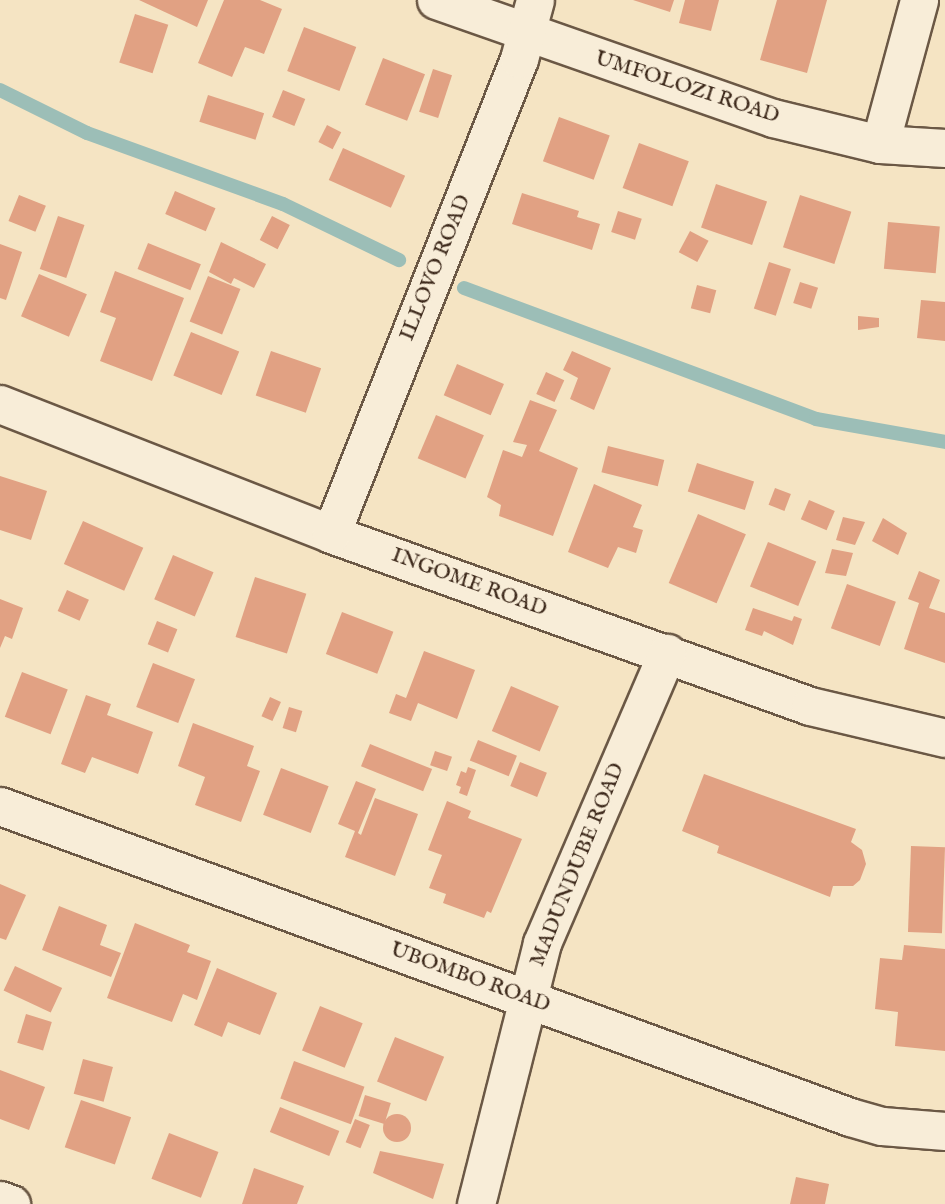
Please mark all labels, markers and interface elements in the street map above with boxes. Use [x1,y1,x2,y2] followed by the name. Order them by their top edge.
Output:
[592,46,782,130] street label: UMFOLOZI ROAD
[395,191,477,345] street label: ILLOVO ROAD
[388,543,550,623] street label: INGOME ROAD
[526,759,630,971] street label: MADUNDUBE ROAD
[387,937,553,1019] street label: UBOMBO ROAD

